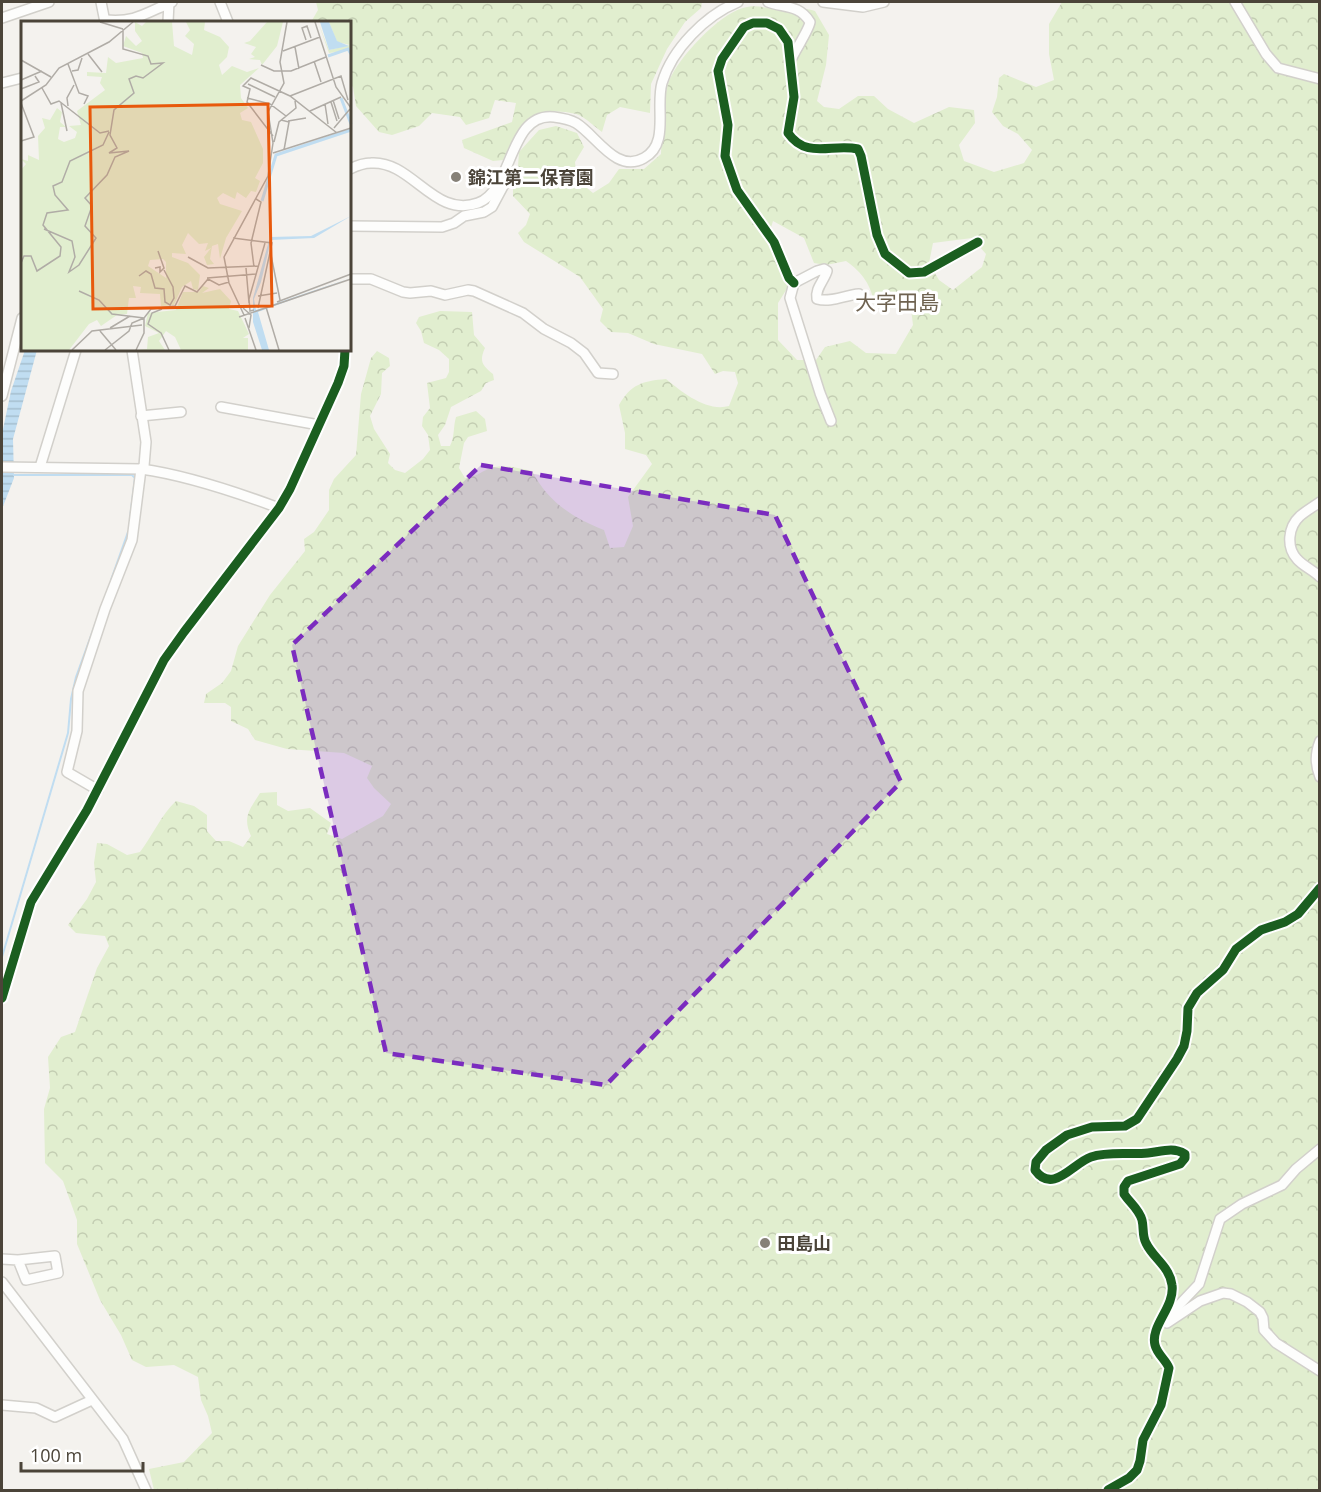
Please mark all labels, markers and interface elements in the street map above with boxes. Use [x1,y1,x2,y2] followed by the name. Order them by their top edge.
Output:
[21,21,351,351] inset map
[468,165,594,189] place label: 錦江第二保育園
[449,170,463,184] marker: 錦江第二保育園
[855,288,939,316] district label: 大字田島
[777,1231,831,1255] place label: 田島山
[758,1236,772,1250] marker: 田島山
[21,1435,142,1473] scale bar
[30,1443,82,1467] text: 100 m

